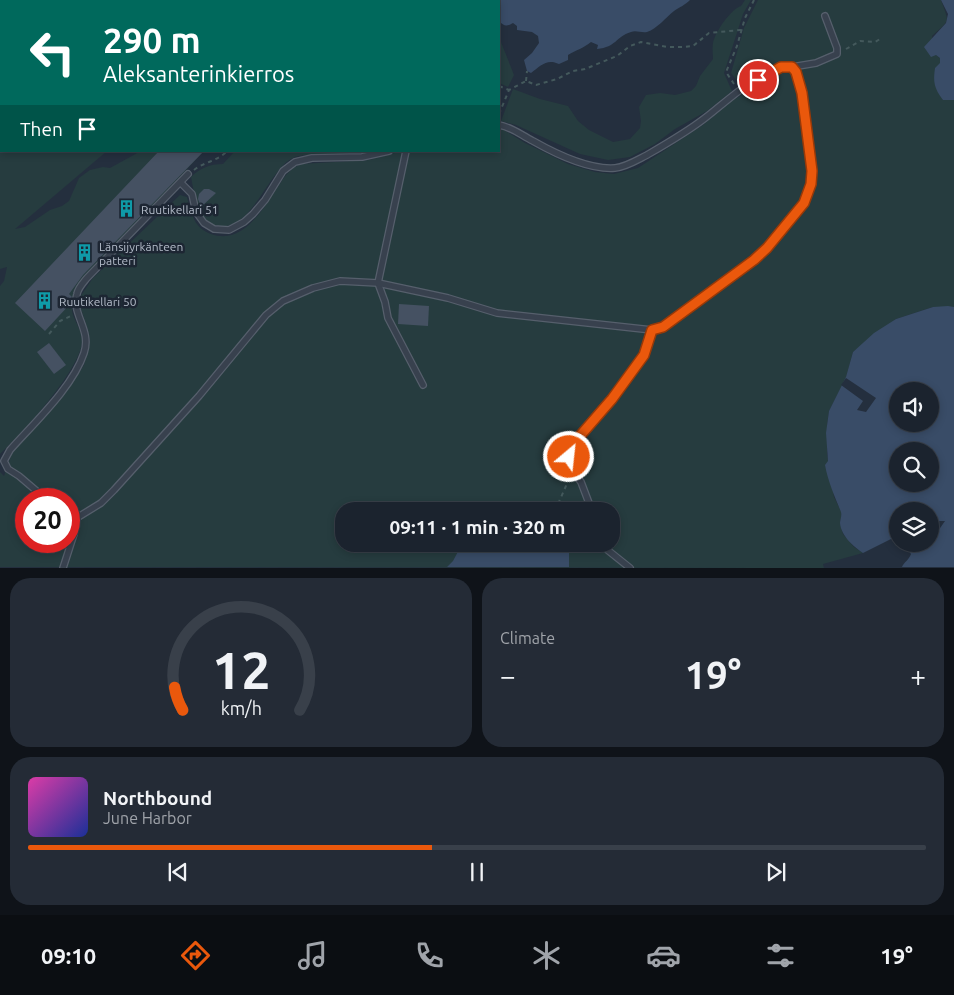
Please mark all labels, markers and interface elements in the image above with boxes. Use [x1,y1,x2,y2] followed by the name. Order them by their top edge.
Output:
[20,20,85,85] icon: left
[103,20,201,60] text: 290 m
[737,59,779,101] pin
[103,61,294,86] text: Aleksanterinkierros
[744,66,772,94] icon: arrive
[73,115,101,143] icon: arrive
[20,118,63,140] text: Then
[117,199,137,219] building icon: Ruutikellari 51
[141,203,219,216] place label: Ruutikellari 51
[99,240,183,267] place label: Länsijyrkänteen patteri
[75,243,95,263] building icon: Länsijyrkänteen patteri
[35,291,55,311] building icon: Ruutikellari 50
[59,295,137,308] place label: Ruutikellari 50
[889,382,939,552] map controls
[889,382,939,432] button: sound
[542,430,594,482] position arrow
[889,442,939,492] button: search
[15,488,80,553] speed limit sign: 20
[889,502,939,552] button: layers
[390,516,565,538] text: 09:11 · 1 min · 320 m
[500,629,555,647] text: Climate
[212,641,270,699] text: 12
[685,654,741,696] text: 19°
[500,660,516,691] text: −
[910,660,926,691] text: +
[220,698,262,718] text: km/h
[103,787,212,809] text: Northbound
[103,809,192,827] text: June Harbor
[164,858,192,886] icon: previous
[463,858,491,886] icon: pause
[762,858,790,886] icon: next
[178,938,213,973] icon: directions
[295,938,330,973] icon: music
[412,938,447,973] icon: phone
[529,938,564,973] icon: climate
[646,938,681,973] icon: car
[763,938,798,973] icon: filters
[41,943,96,968] text: 09:10
[880,943,913,968] text: 19°

